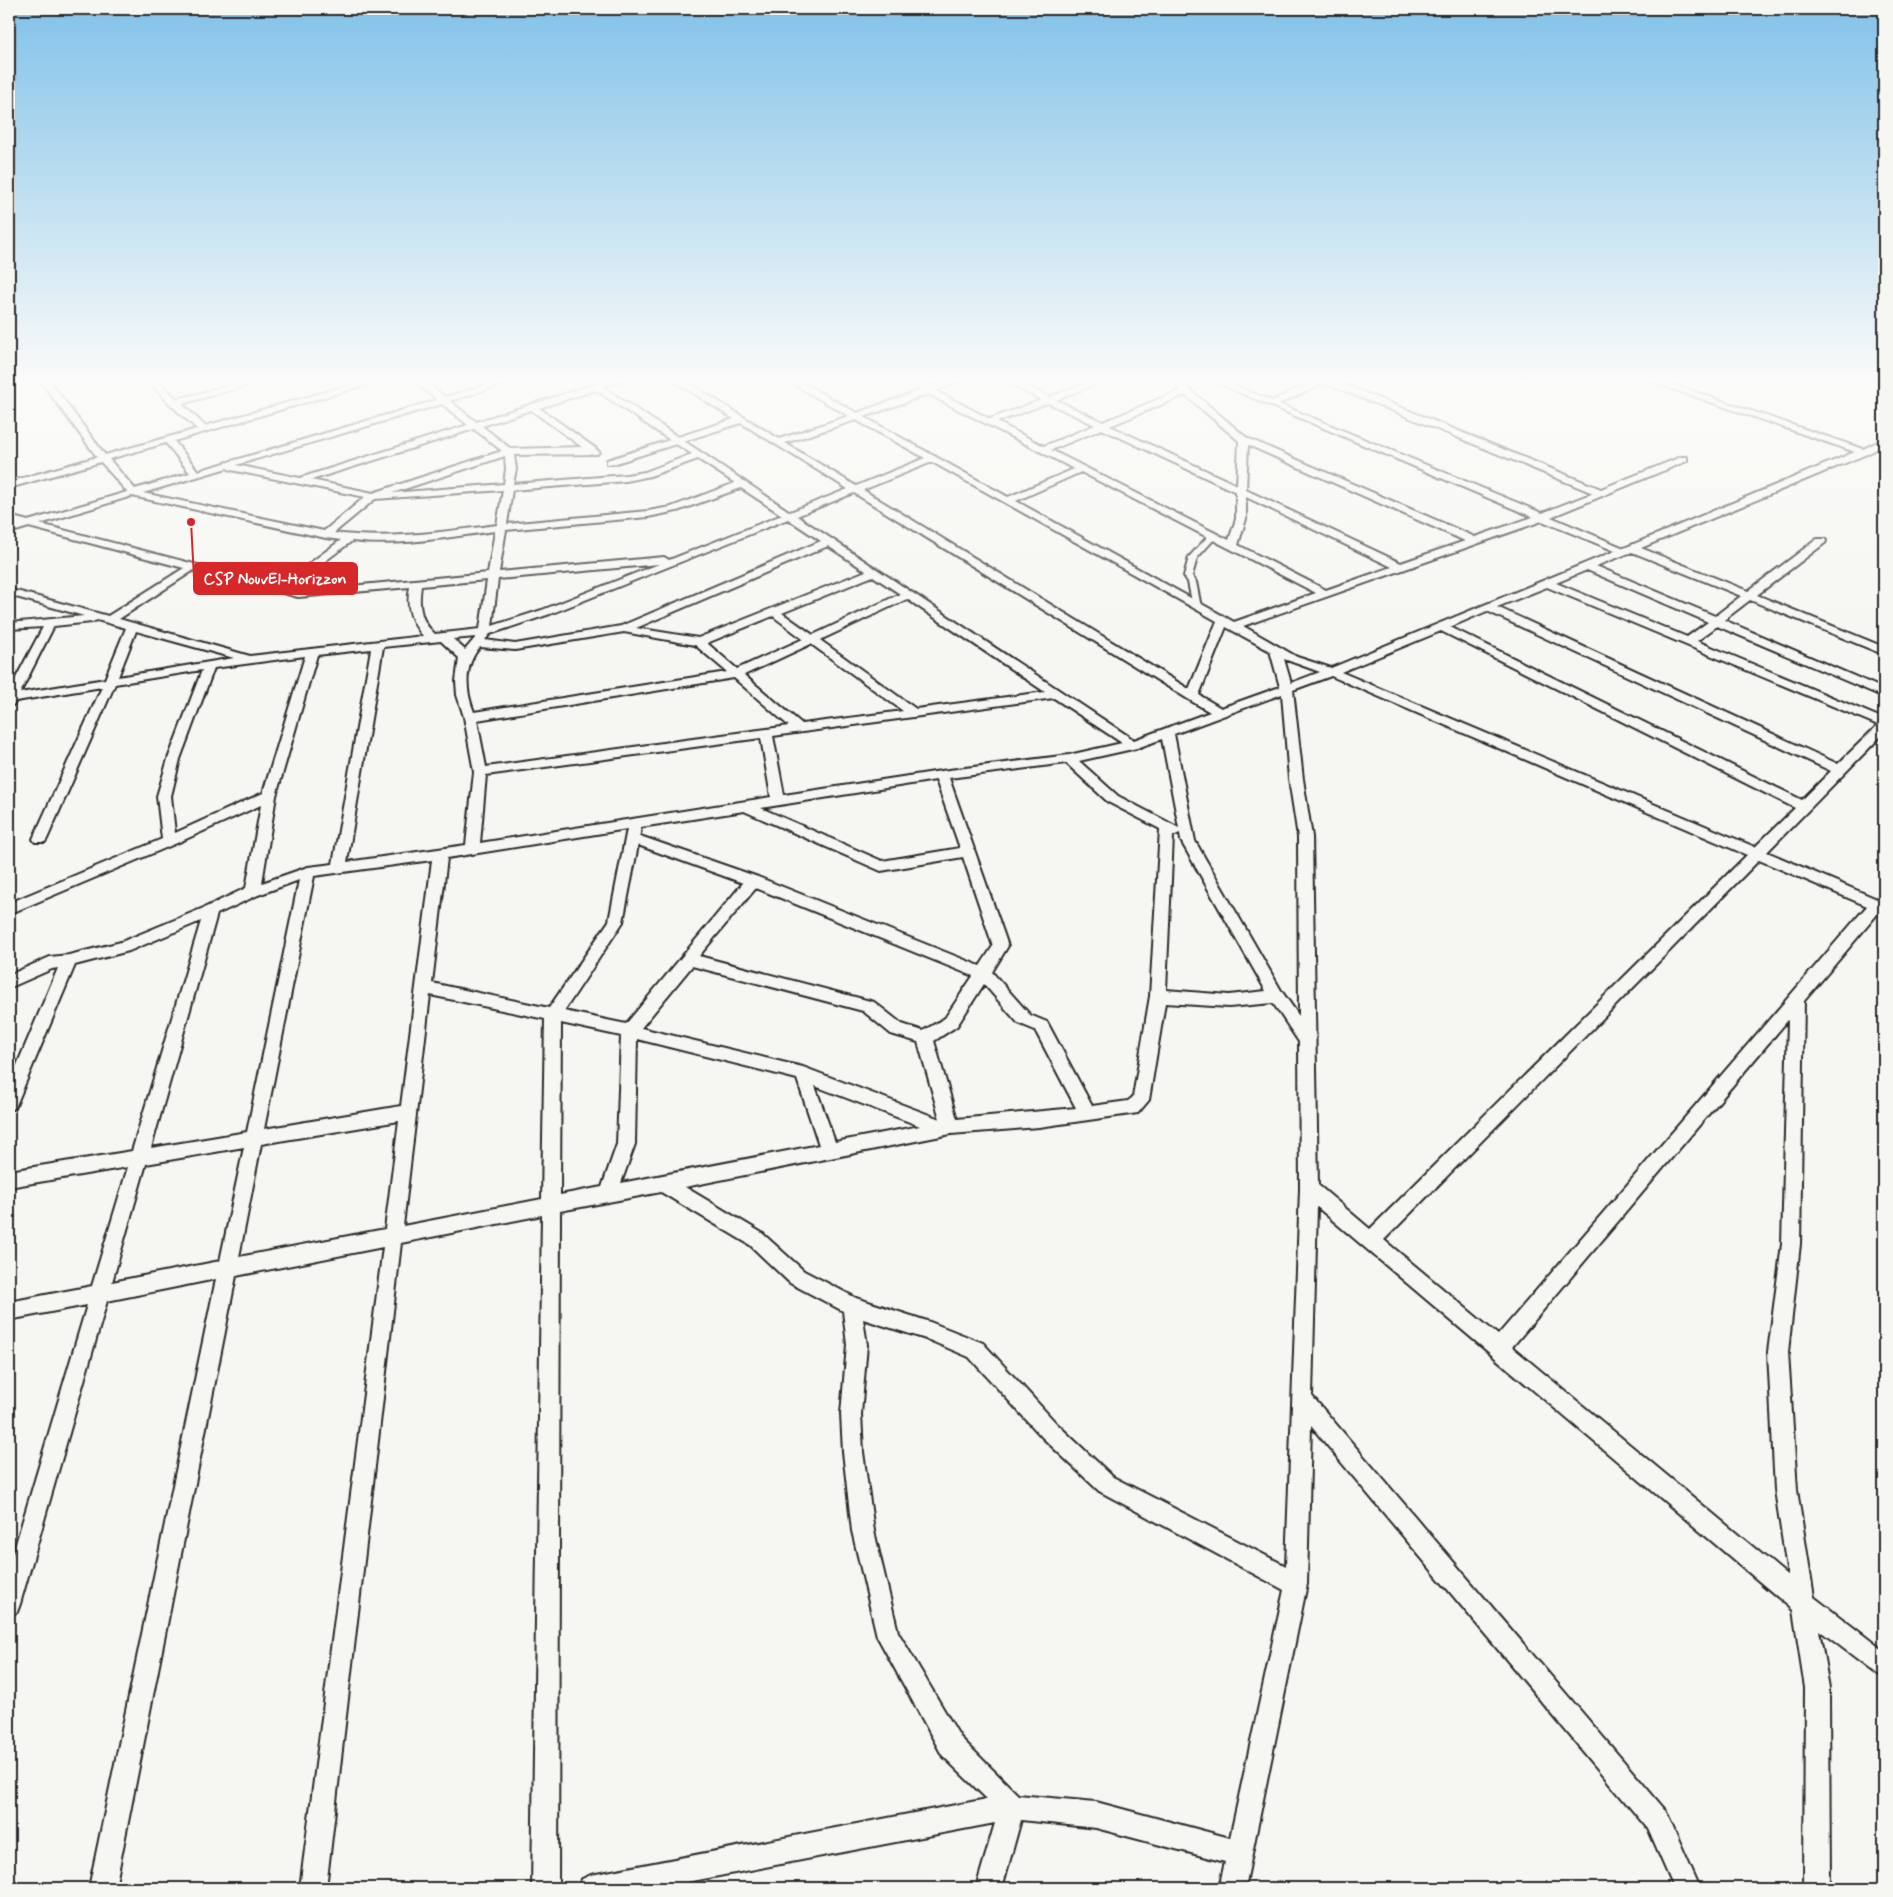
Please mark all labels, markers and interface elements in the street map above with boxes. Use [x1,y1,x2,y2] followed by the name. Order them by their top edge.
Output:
[194,563,357,594] callout: CSP NouvEl-Horizzon
[204,569,346,590] text: CSP NouvEl-Horizzon

